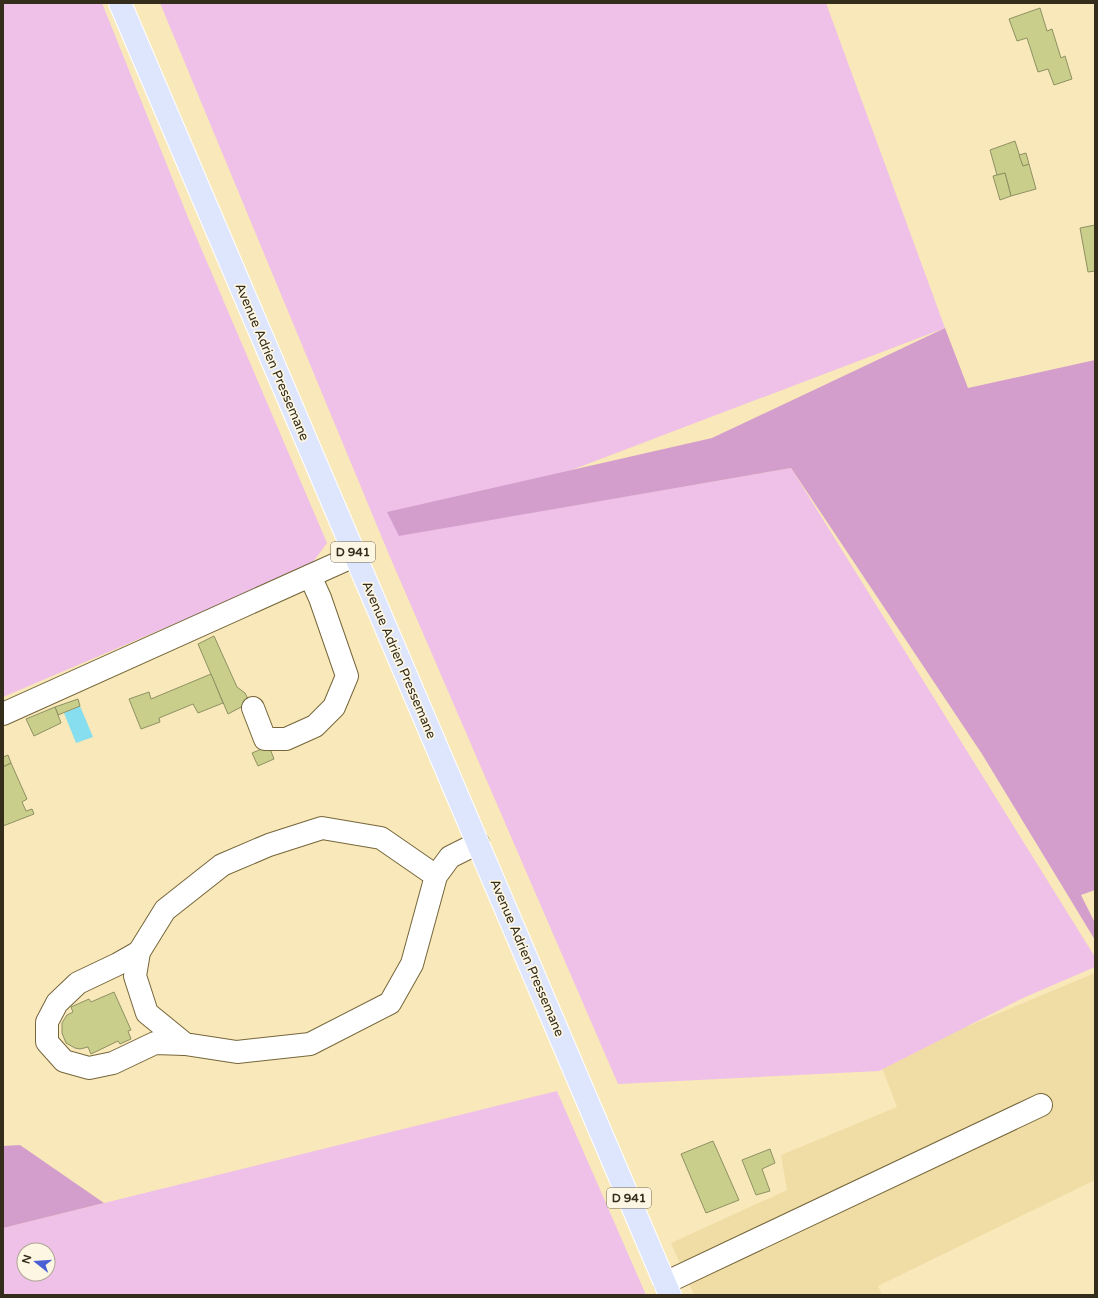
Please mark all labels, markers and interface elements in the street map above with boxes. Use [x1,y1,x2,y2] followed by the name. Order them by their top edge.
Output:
[231,281,313,443] street label: Avenue Adrien Pressemane
[331,542,375,562] road number: D 941
[358,579,440,741] street label: Avenue Adrien Pressemane
[486,877,568,1039] street label: Avenue Adrien Pressemane
[607,1188,651,1208] road number: D 941
[16,1242,56,1282] north arrow
[19,1253,34,1265] text: N

